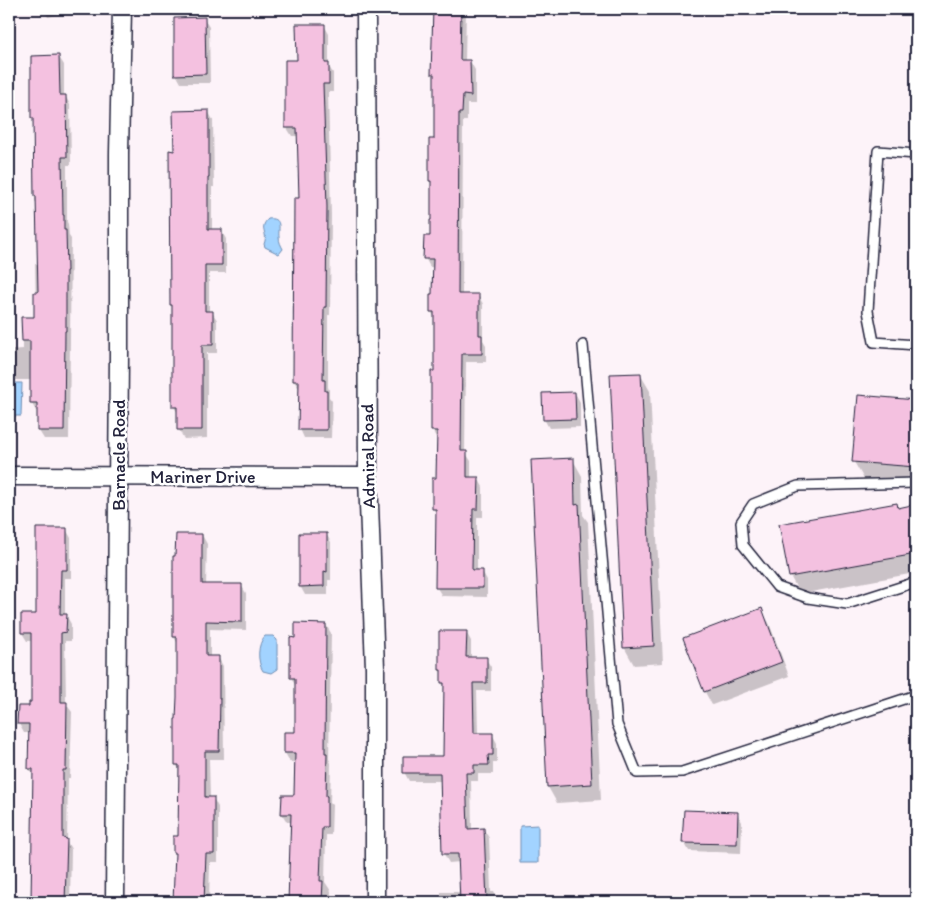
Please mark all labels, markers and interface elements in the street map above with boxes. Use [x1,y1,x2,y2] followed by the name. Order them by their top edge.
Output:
[108,399,130,511] street label: Barnacle Road
[356,403,380,509] street label: Admiral Road
[150,466,256,488] street label: Mariner Drive

